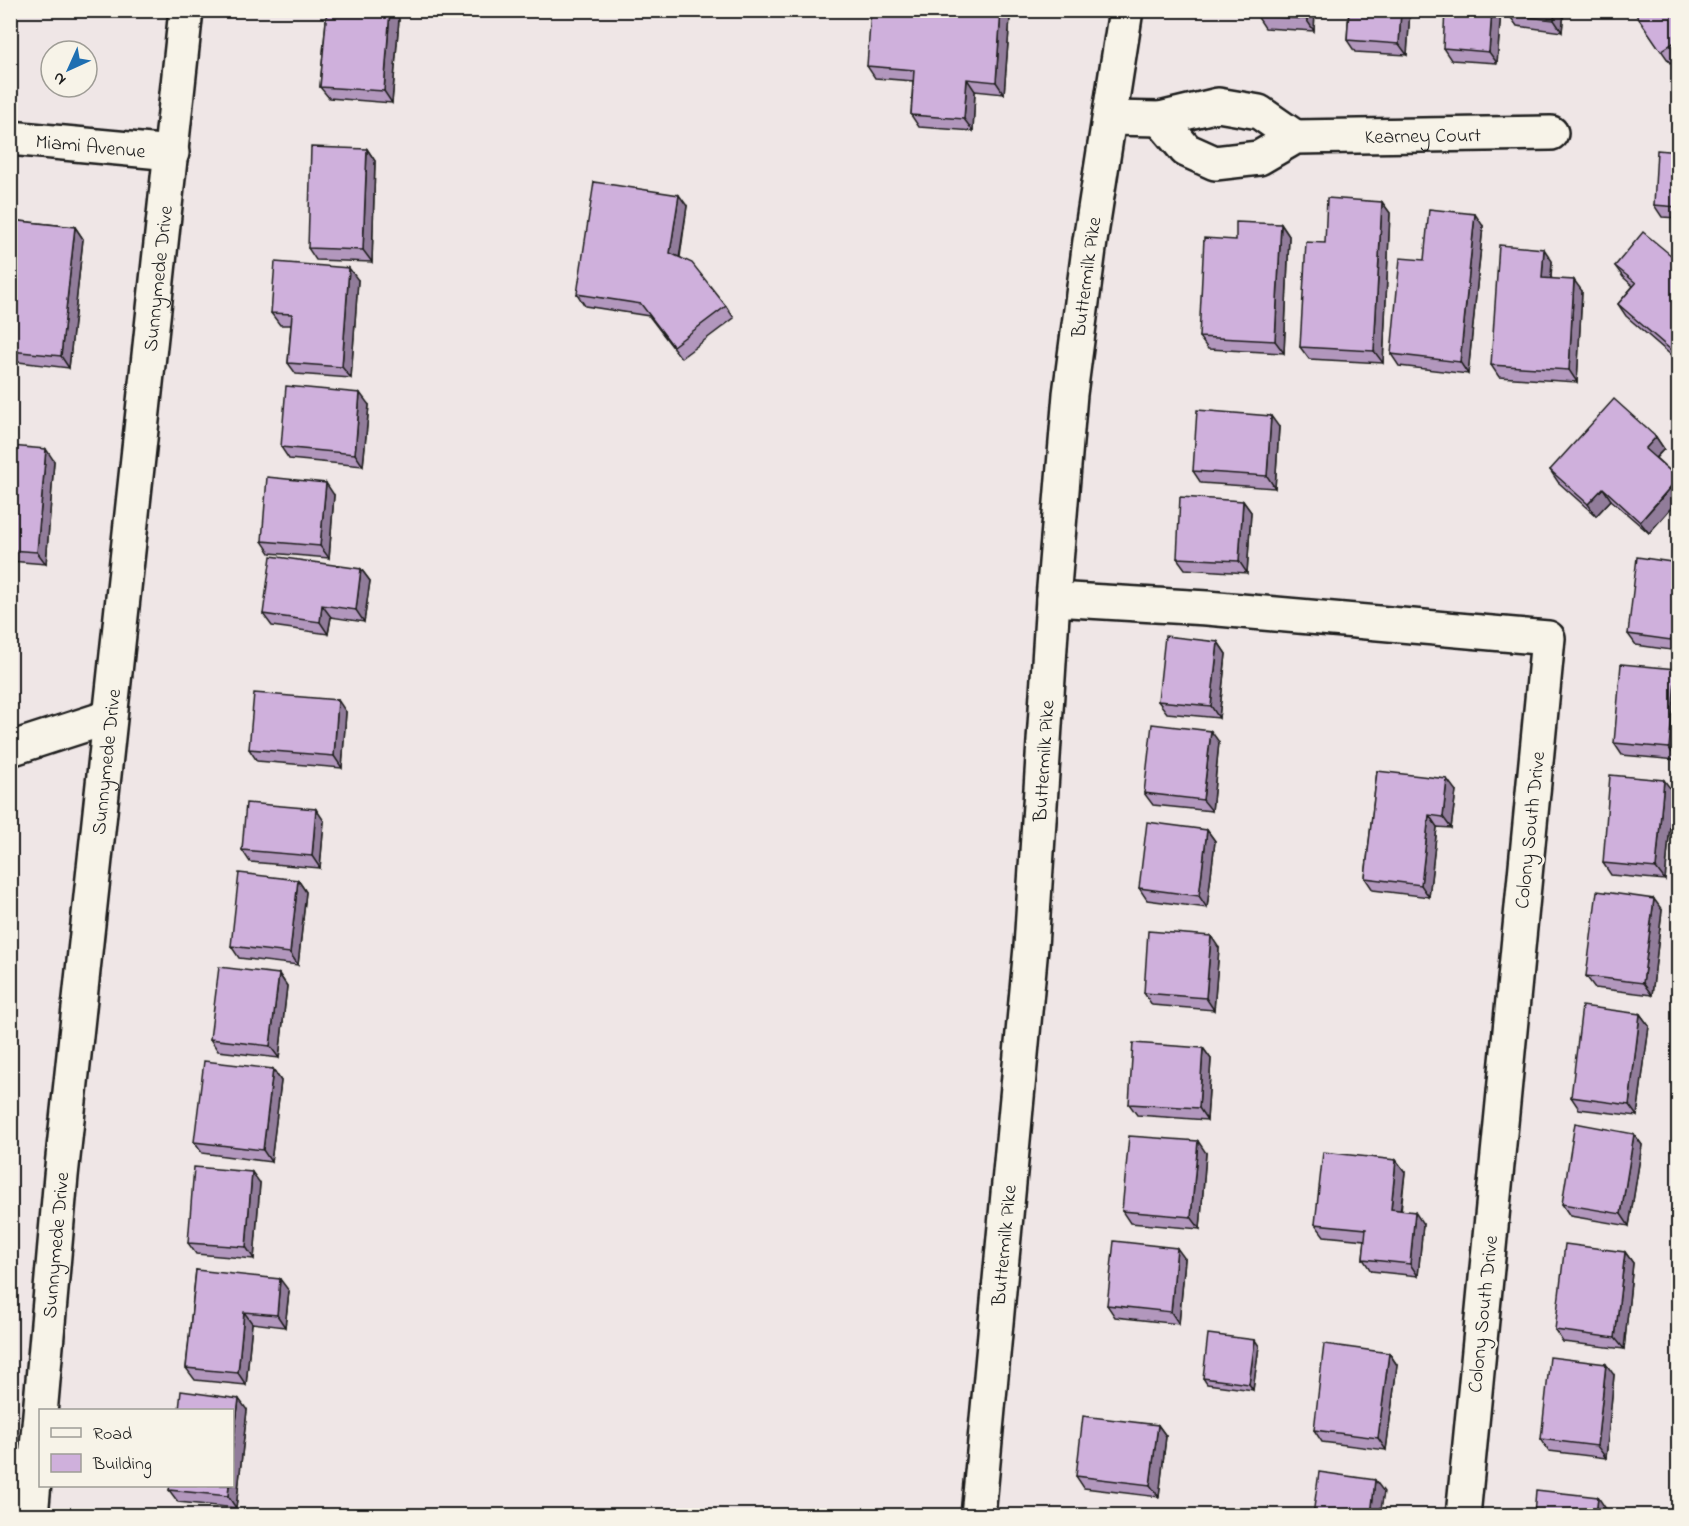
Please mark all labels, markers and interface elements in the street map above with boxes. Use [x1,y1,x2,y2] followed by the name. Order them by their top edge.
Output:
[39,39,99,99] north arrow
[47,66,72,91] text: N
[1364,122,1481,153] street label: Kearney Court
[34,128,147,167] street label: Miami Avenue
[137,204,182,353] street label: Sunnymede Drive
[1065,215,1111,340] street label: Buttermilk Pike
[86,687,130,836] street label: Sunnymede Drive
[1027,699,1064,824] street label: Buttermilk Pike
[1509,750,1554,910] street label: Colony South Drive
[37,1171,78,1320] street label: Sunnymede Drive
[986,1184,1026,1308] street label: Buttermilk Pike
[1462,1234,1507,1394] street label: Colony South Drive
[39,1409,234,1487] legend
[93,1422,132,1448] text: Road
[92,1452,152,1479] text: Building

